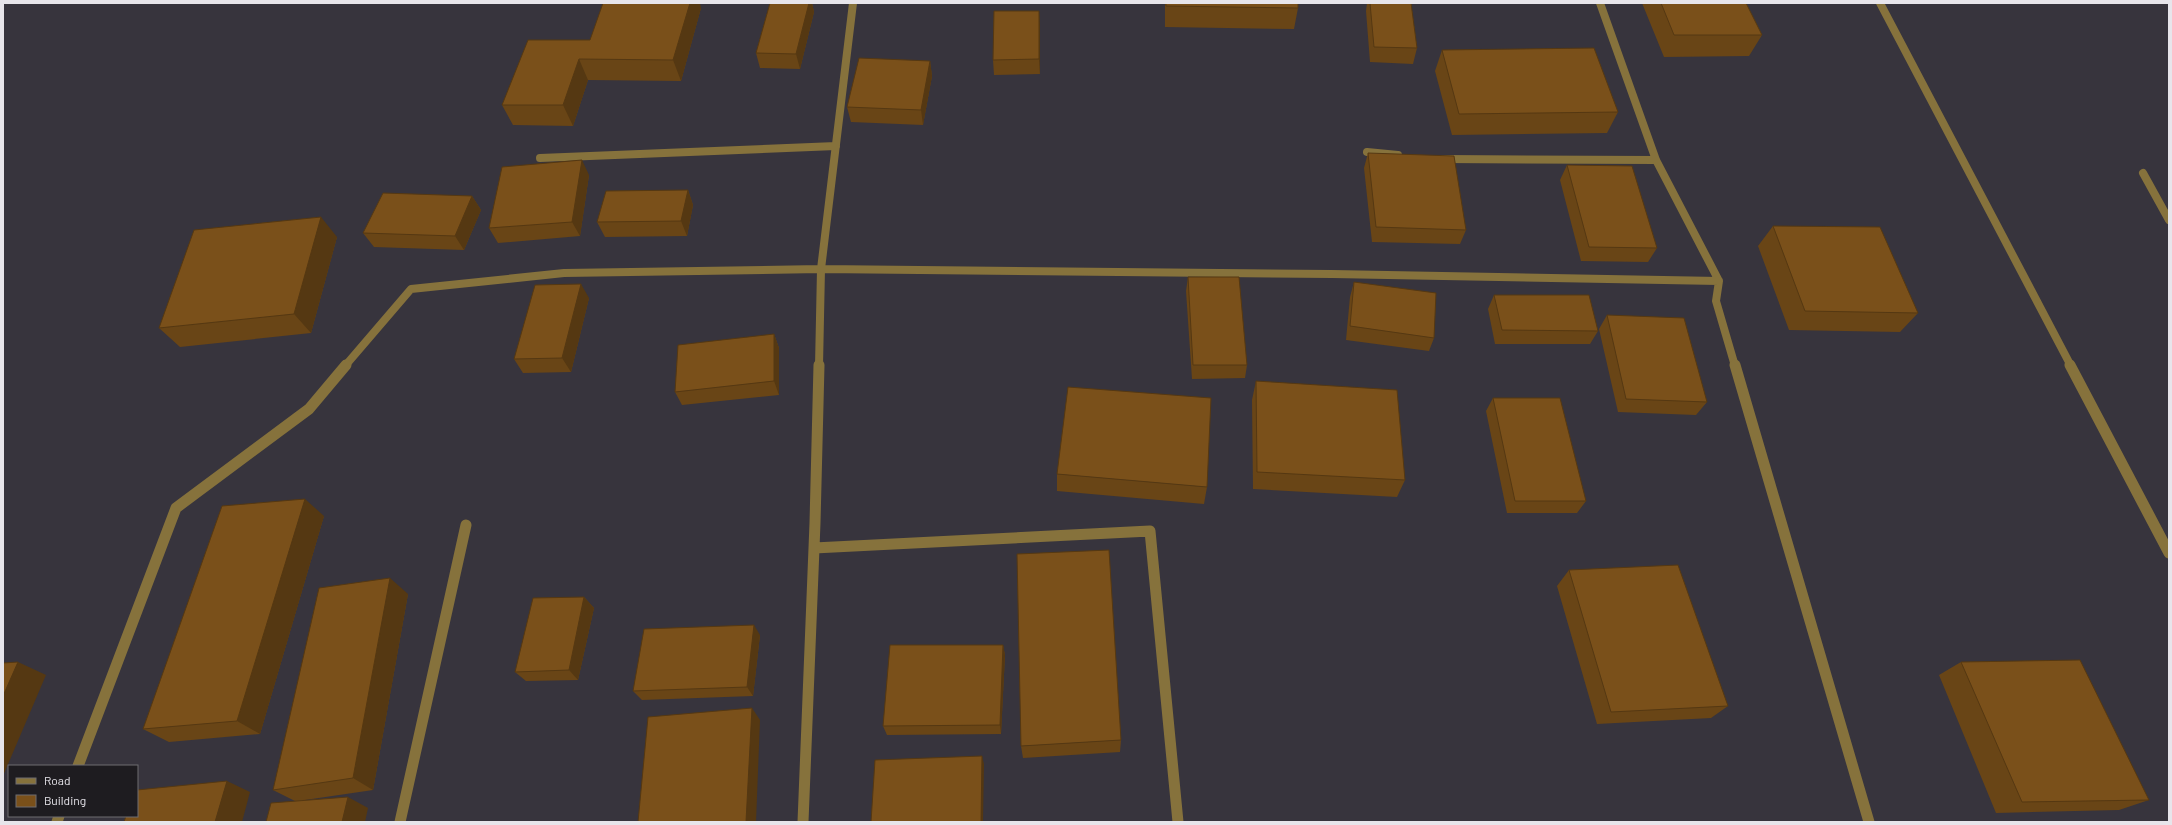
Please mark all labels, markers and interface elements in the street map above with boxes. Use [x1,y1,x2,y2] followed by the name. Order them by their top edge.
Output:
[8,765,138,817] legend
[44,773,71,787] text: Road
[44,793,86,807] text: Building

